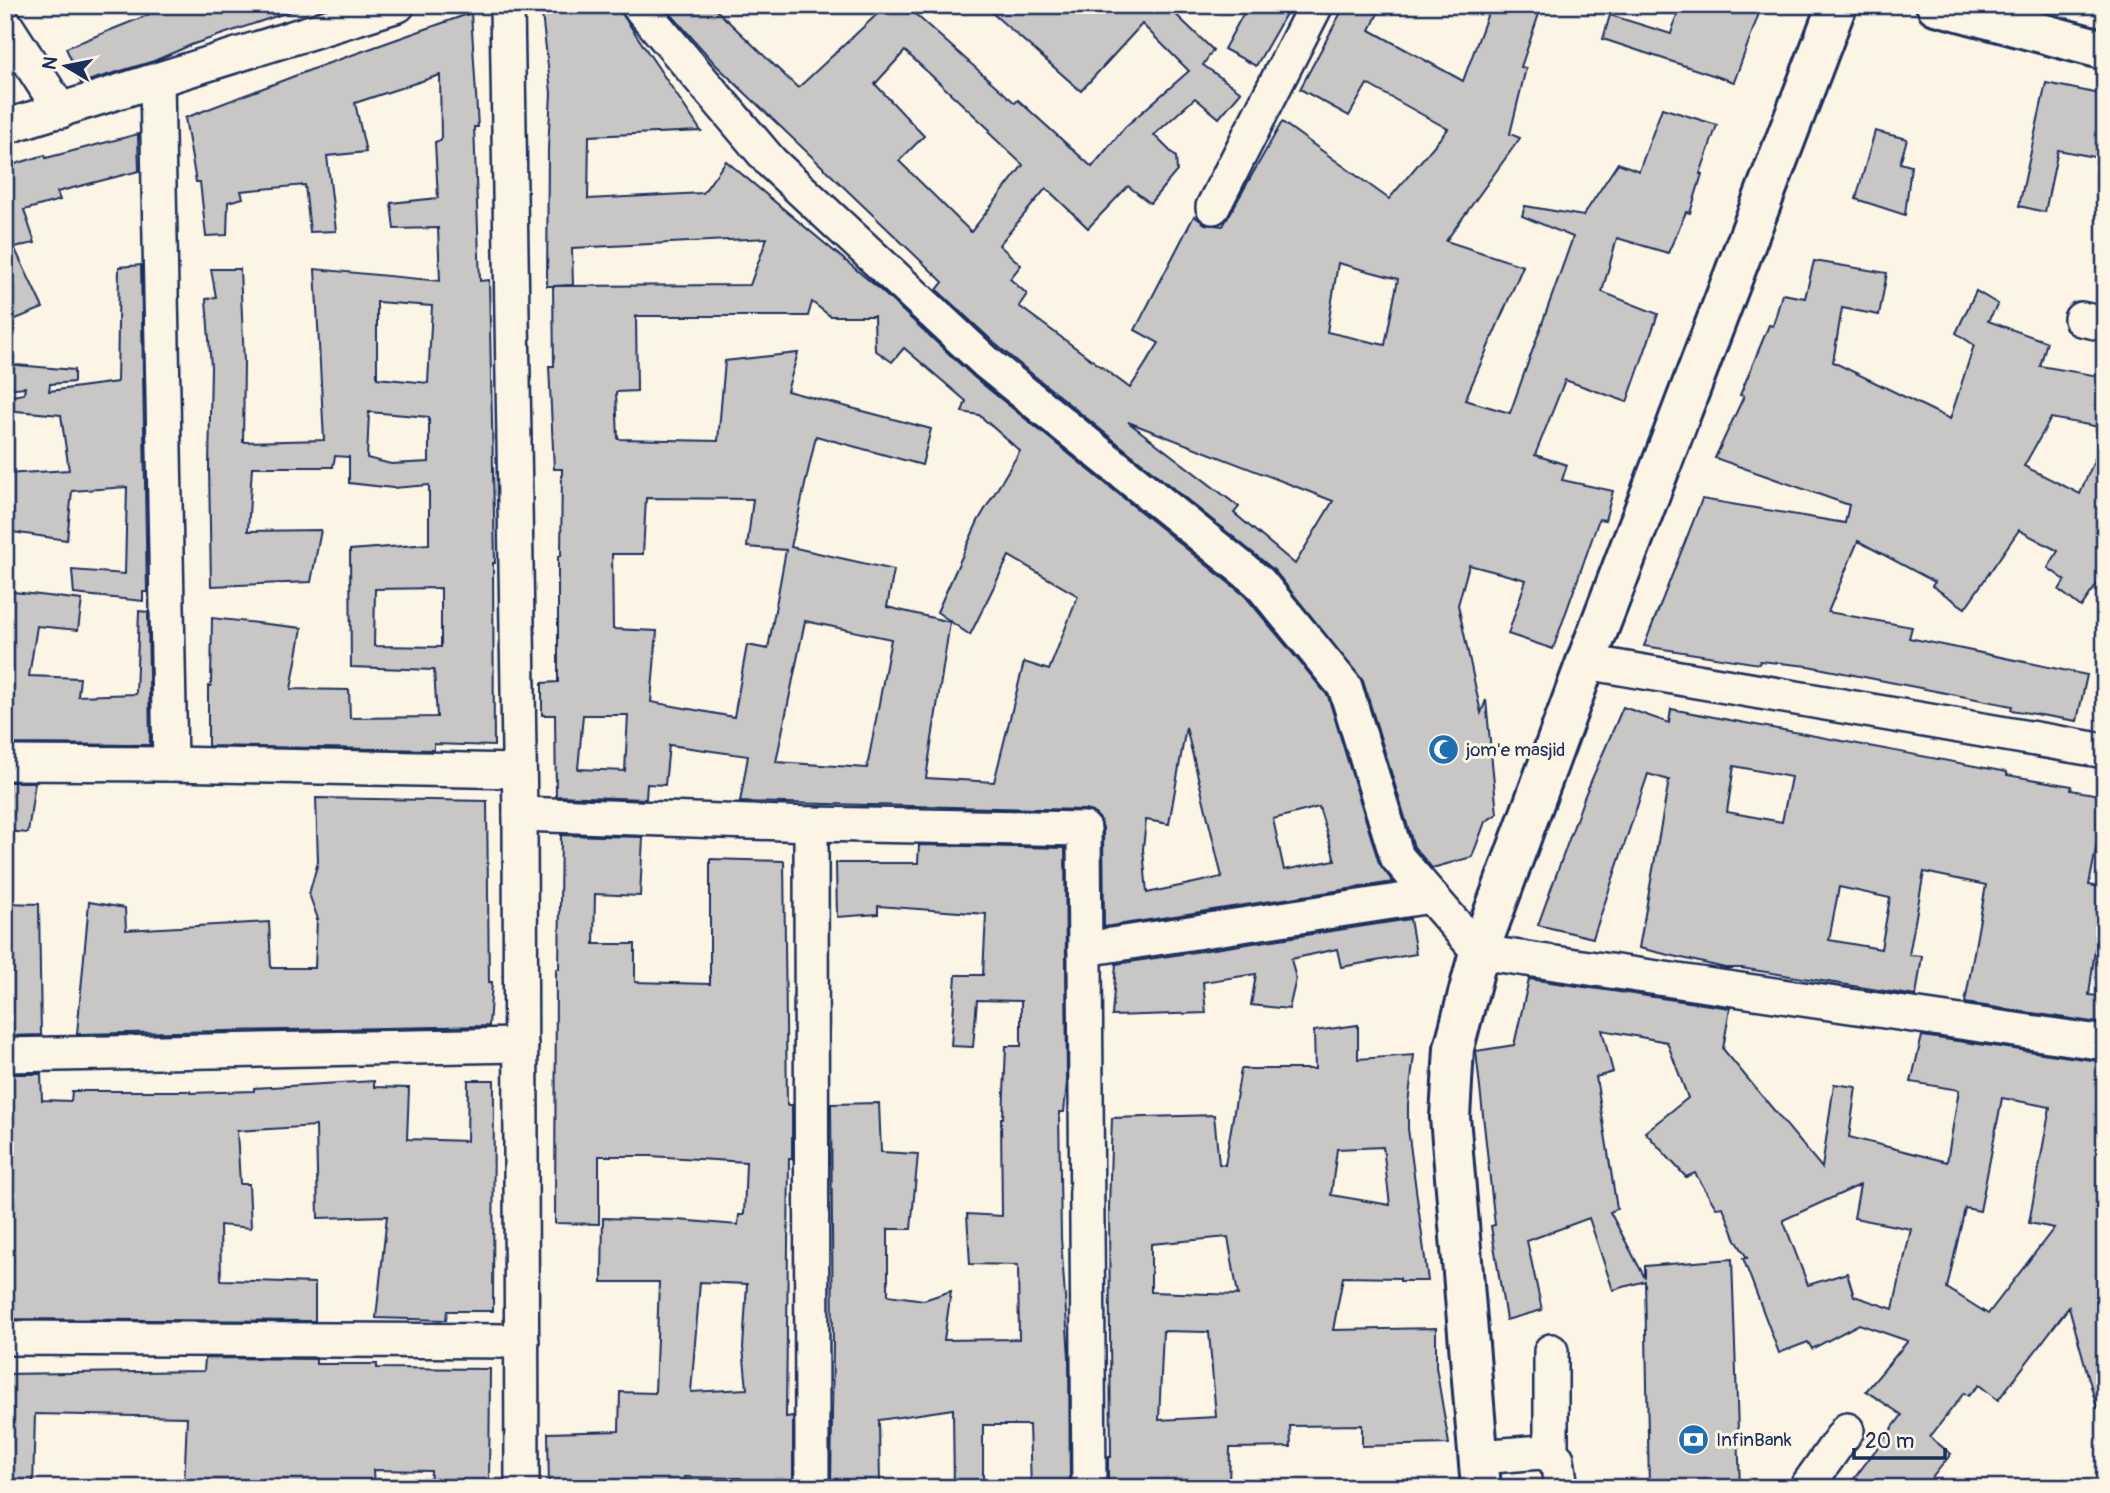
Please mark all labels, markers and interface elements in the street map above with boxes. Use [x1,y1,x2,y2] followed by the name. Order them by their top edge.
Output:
[32,32,102,102] north arrow
[37,55,63,72] text: N
[1426,733,1460,767] mosque icon: jom'e masjid
[1465,738,1565,762] place label: jom'e masjid
[1854,1416,1946,1460] scale bar
[1676,1423,1710,1457] bank icon: InfinBank
[1716,1428,1792,1452] place label: InfinBank
[1865,1428,1914,1455] text: 20 m

